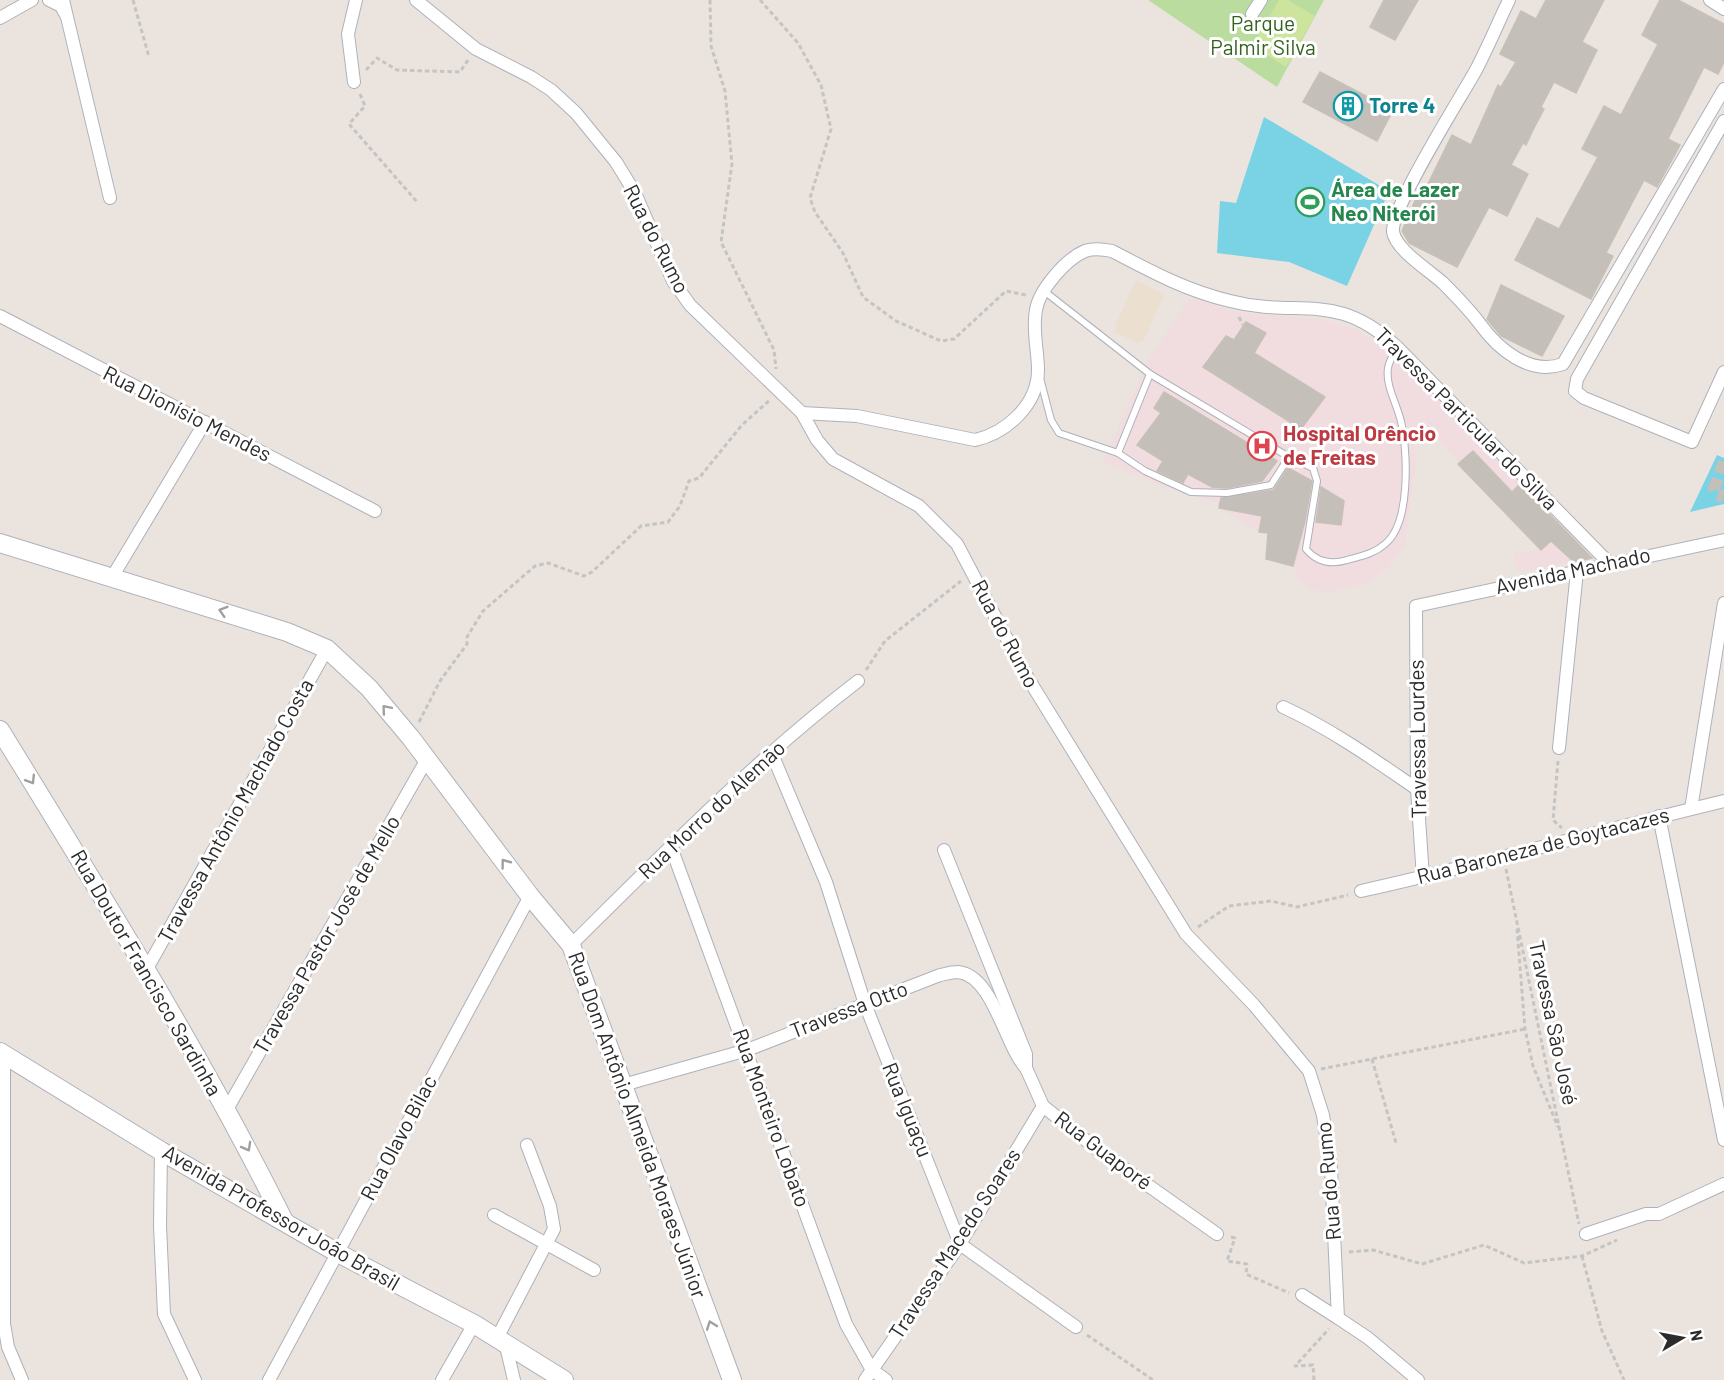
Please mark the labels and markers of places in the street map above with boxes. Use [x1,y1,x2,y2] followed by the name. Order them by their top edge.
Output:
[1332,90,1364,122] building icon: Torre 4
[1369,92,1435,117] place label: Torre 4
[1331,176,1459,225] place label: Área de Lazer Neo Niterói
[1294,186,1326,218] sports icon: Área de Lazer Neo Niterói
[1283,420,1436,469] place label: Hospital Orêncio de Freitas
[1246,430,1278,462] hospital icon: Hospital Orêncio de Freitas

